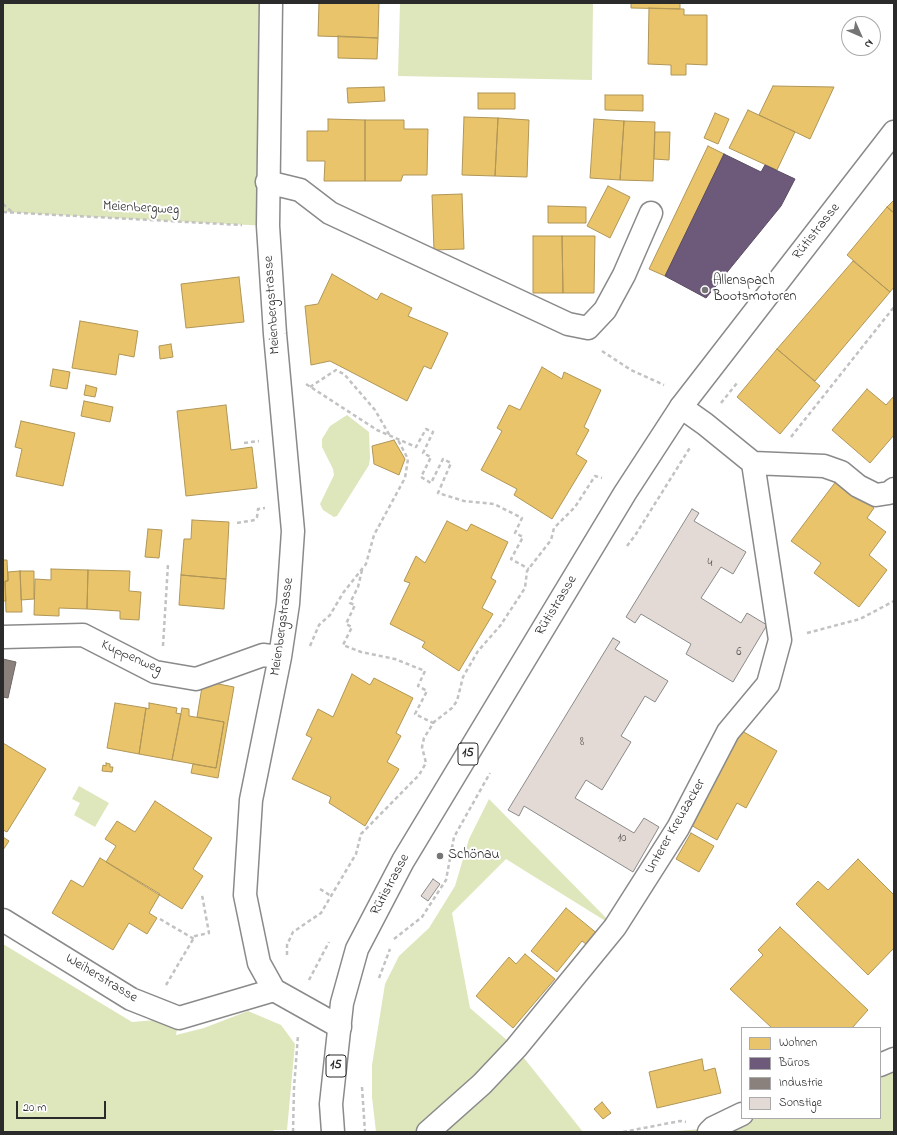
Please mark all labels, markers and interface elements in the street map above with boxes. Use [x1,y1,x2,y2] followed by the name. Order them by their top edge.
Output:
[841,16,881,56] north arrow
[860,35,877,52] text: N
[102,199,180,219] street label: Meienbergweg
[790,200,844,264] street label: Rütistrasse
[261,255,285,355] street label: Meienbergstrasse
[713,274,796,306] place label: Allenspach Bootsmotoren
[700,285,710,295] marker: Allenspach Bootsmotoren
[708,557,712,571] house number: 4
[532,573,582,639] street label: Rütistrasse
[268,577,298,677] street label: Meienbergstrasse
[98,637,164,679] street label: Kuppenweg
[736,646,742,660] house number: 6
[580,736,584,750] house number: 8
[458,743,478,765] road number: 15
[642,776,710,878] street label: Unterer Kreuzacker
[618,832,626,846] house number: 10
[448,848,500,864] place label: Schönau
[368,851,414,919] street label: Rütistrasse
[435,851,445,861] marker: Schönau
[62,951,140,1007] street label: Weiherstrasse
[741,1027,881,1119] legend
[779,1034,817,1052] text: Wohnen
[779,1054,810,1072] text: Büros
[326,1055,346,1077] road number: 15
[779,1074,823,1092] text: Industrie
[18,1093,108,1119] scale bar
[779,1094,822,1112] text: Sonstige
[23,1099,46,1117] text: 20 m

